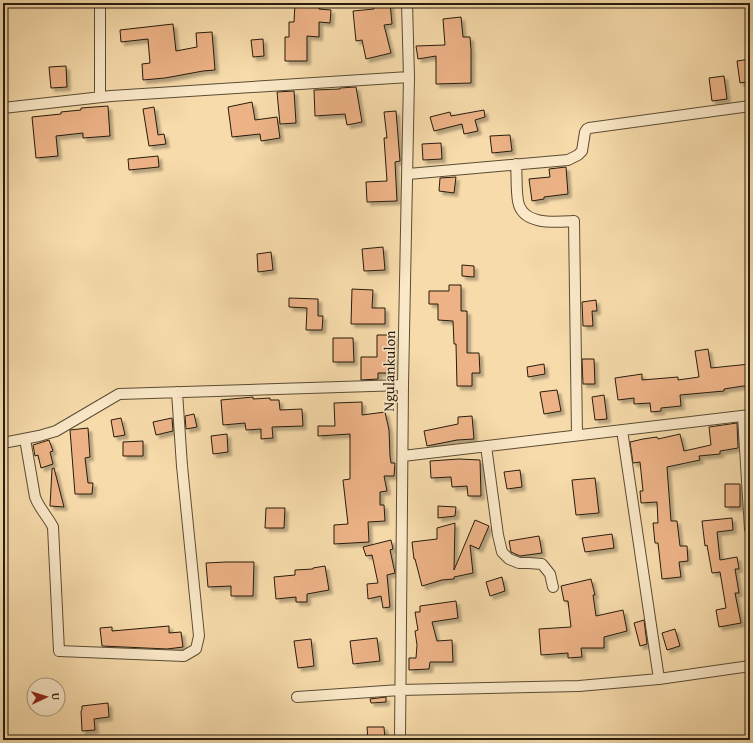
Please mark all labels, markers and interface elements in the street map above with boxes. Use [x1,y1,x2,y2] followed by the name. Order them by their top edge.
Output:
[378,330,400,412] street label: Ngulankulon
[26,677,66,717] north arrow
[48,692,64,701] text: U

